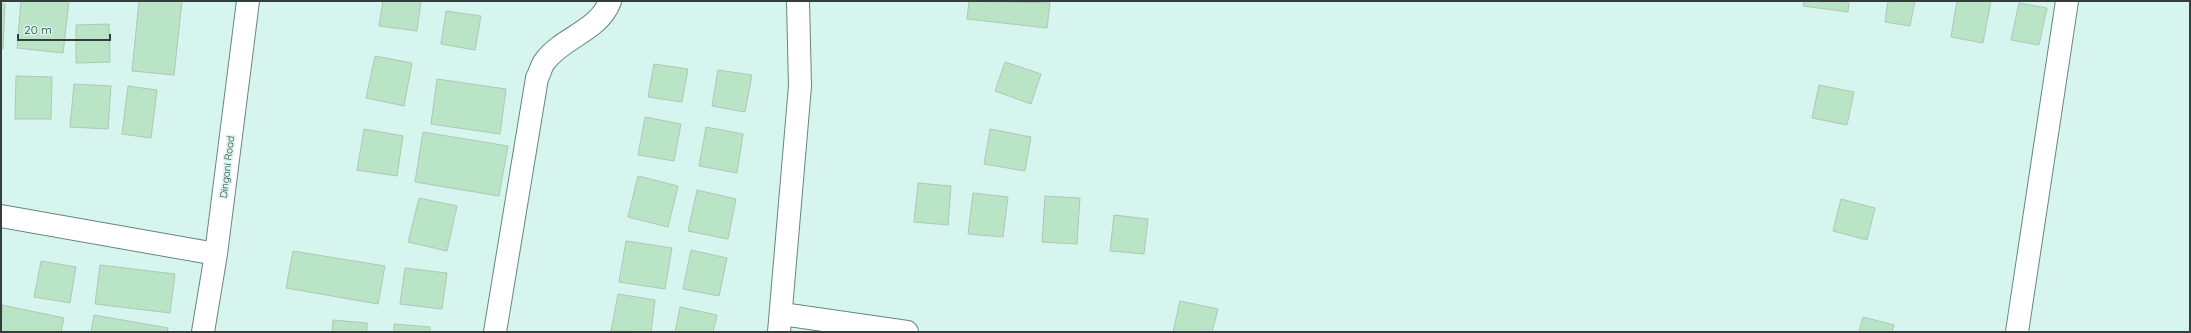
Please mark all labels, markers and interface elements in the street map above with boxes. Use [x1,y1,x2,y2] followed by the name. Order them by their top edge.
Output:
[18,16,110,42] scale bar
[24,22,52,37] text: 20 m
[217,135,237,199] street label: Dingani Road

